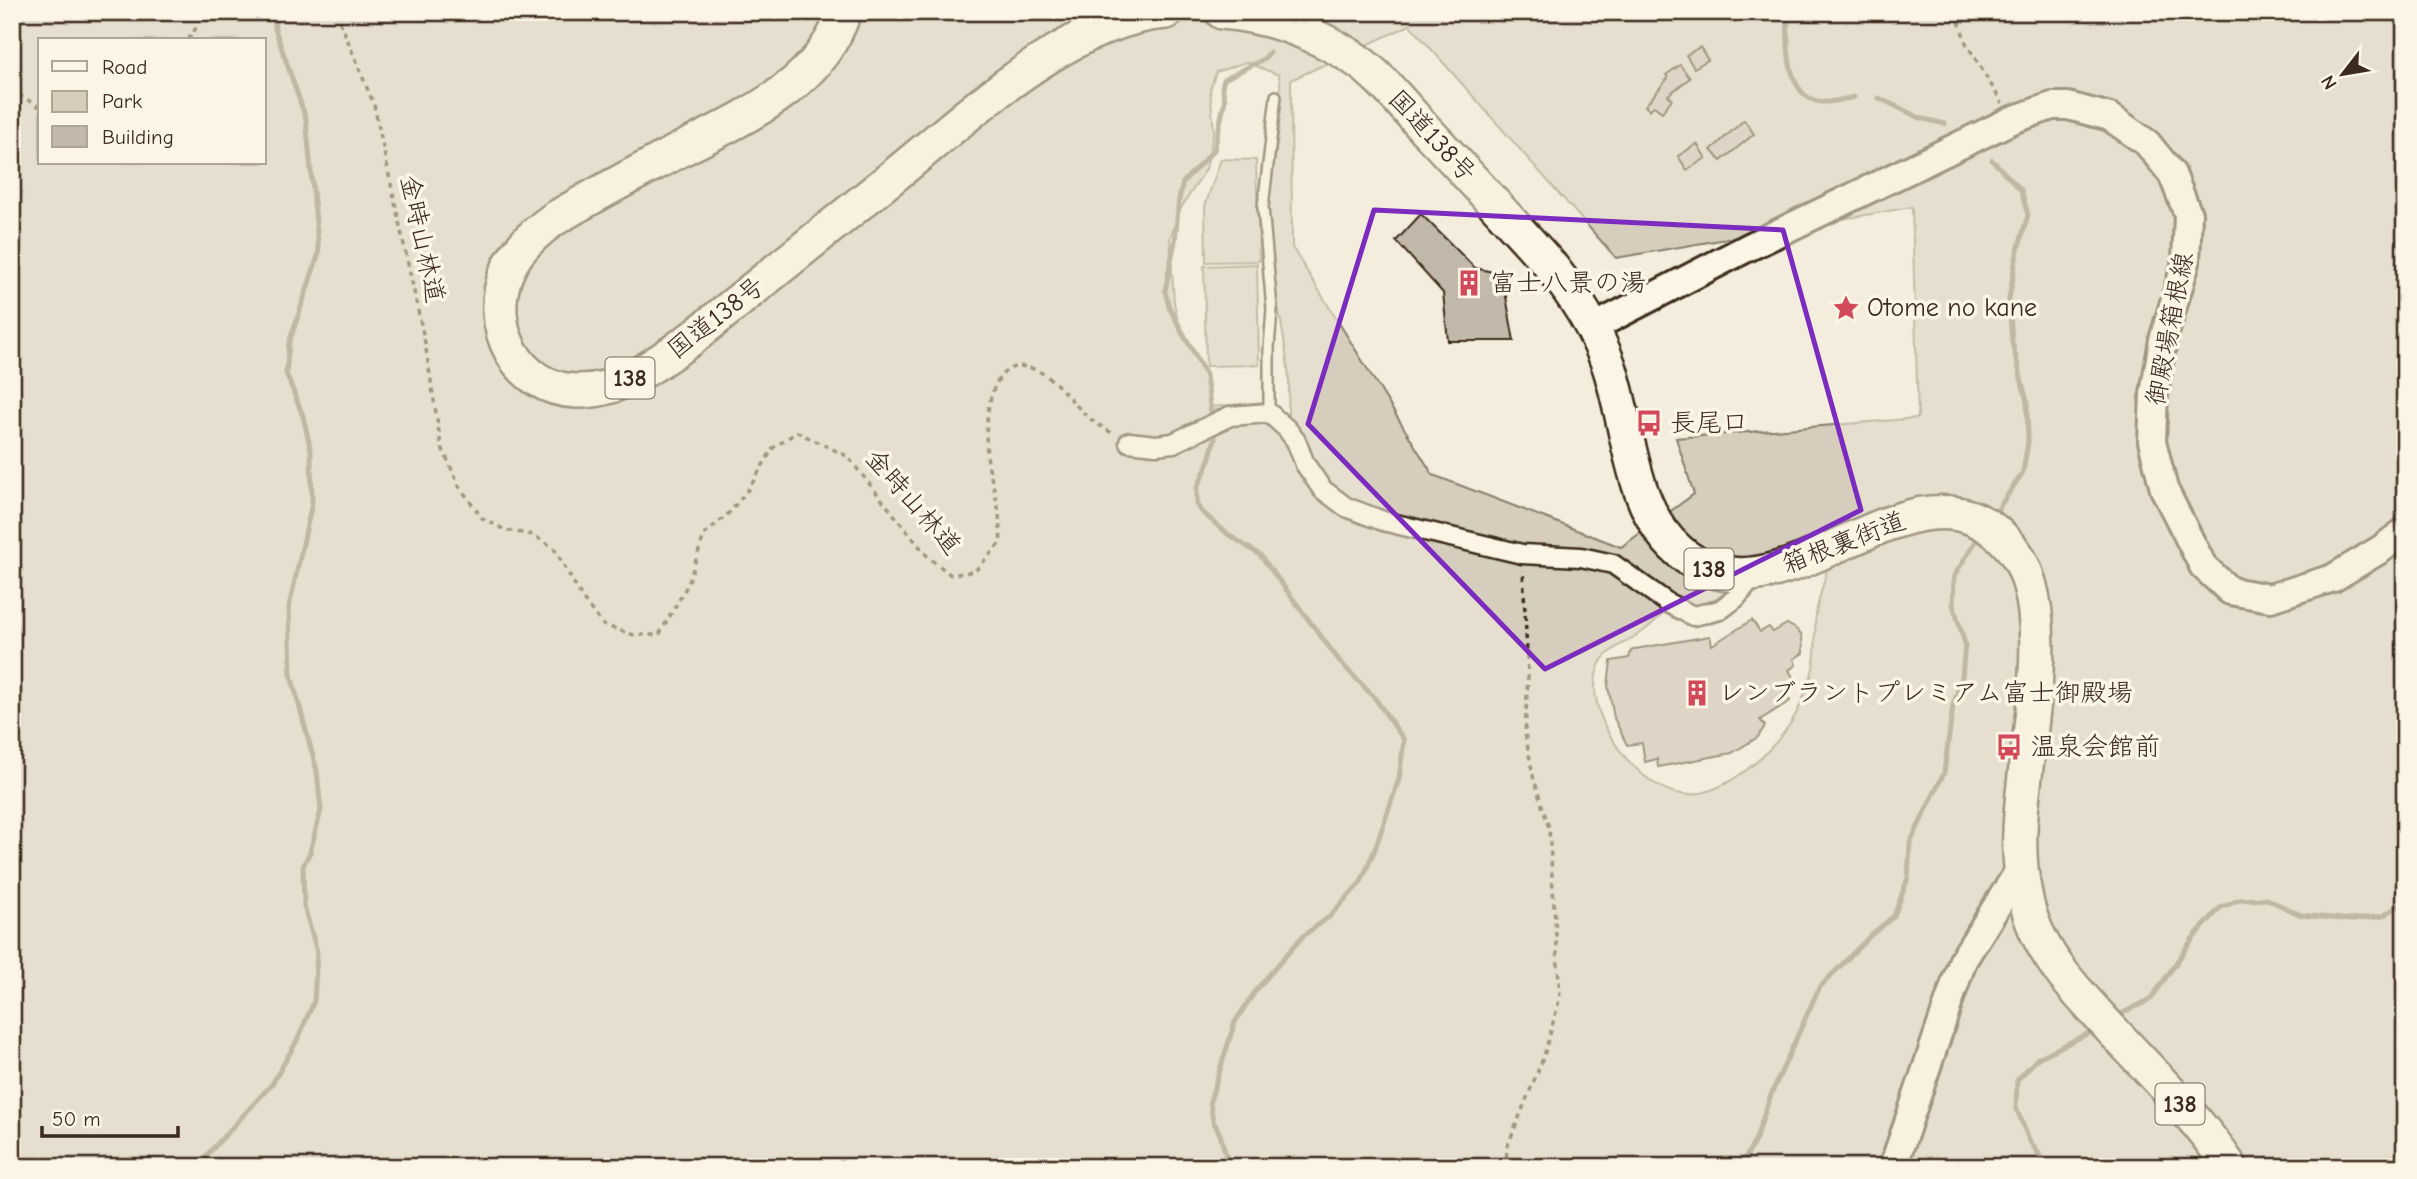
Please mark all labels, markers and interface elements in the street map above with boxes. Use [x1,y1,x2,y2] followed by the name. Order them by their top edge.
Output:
[38,38,266,164] legend
[2308,38,2378,108] north arrow
[102,55,147,79] text: Road
[2317,71,2342,93] text: N
[1382,84,1482,188] street label: 国道138号
[102,89,142,113] text: Park
[102,125,174,149] text: Building
[394,172,450,306] street label: 金時山林道
[2140,250,2200,408] street label: 御殿場箱根線
[1454,268,1484,298] building icon: 富士八景の湯
[1490,268,1646,298] place label: 富士八景の湯
[662,271,770,365] street label: 国道138号
[1831,293,1861,323] place icon: Otome no kane
[1867,293,2037,323] place label: Otome no kane
[606,358,654,398] road number: 138
[1634,408,1664,438] bus stop icon: 長尾口
[1670,408,1748,438] place label: 長尾口
[859,443,967,561] street label: 金時山林道
[1778,506,1910,580] street label: 箱根裏街道
[1684,548,1734,590] road number: 138
[1682,678,1712,708] building icon: レンブラントプレミアム富士御殿場
[1718,678,2132,708] place label: レンブラントプレミアム富士御殿場
[1994,732,2024,762] bus stop icon: 温泉会館前
[2030,732,2160,762] place label: 温泉会館前
[2156,1084,2204,1124] road number: 138
[42,1095,178,1139] scale bar
[52,1107,101,1131] text: 50 m

